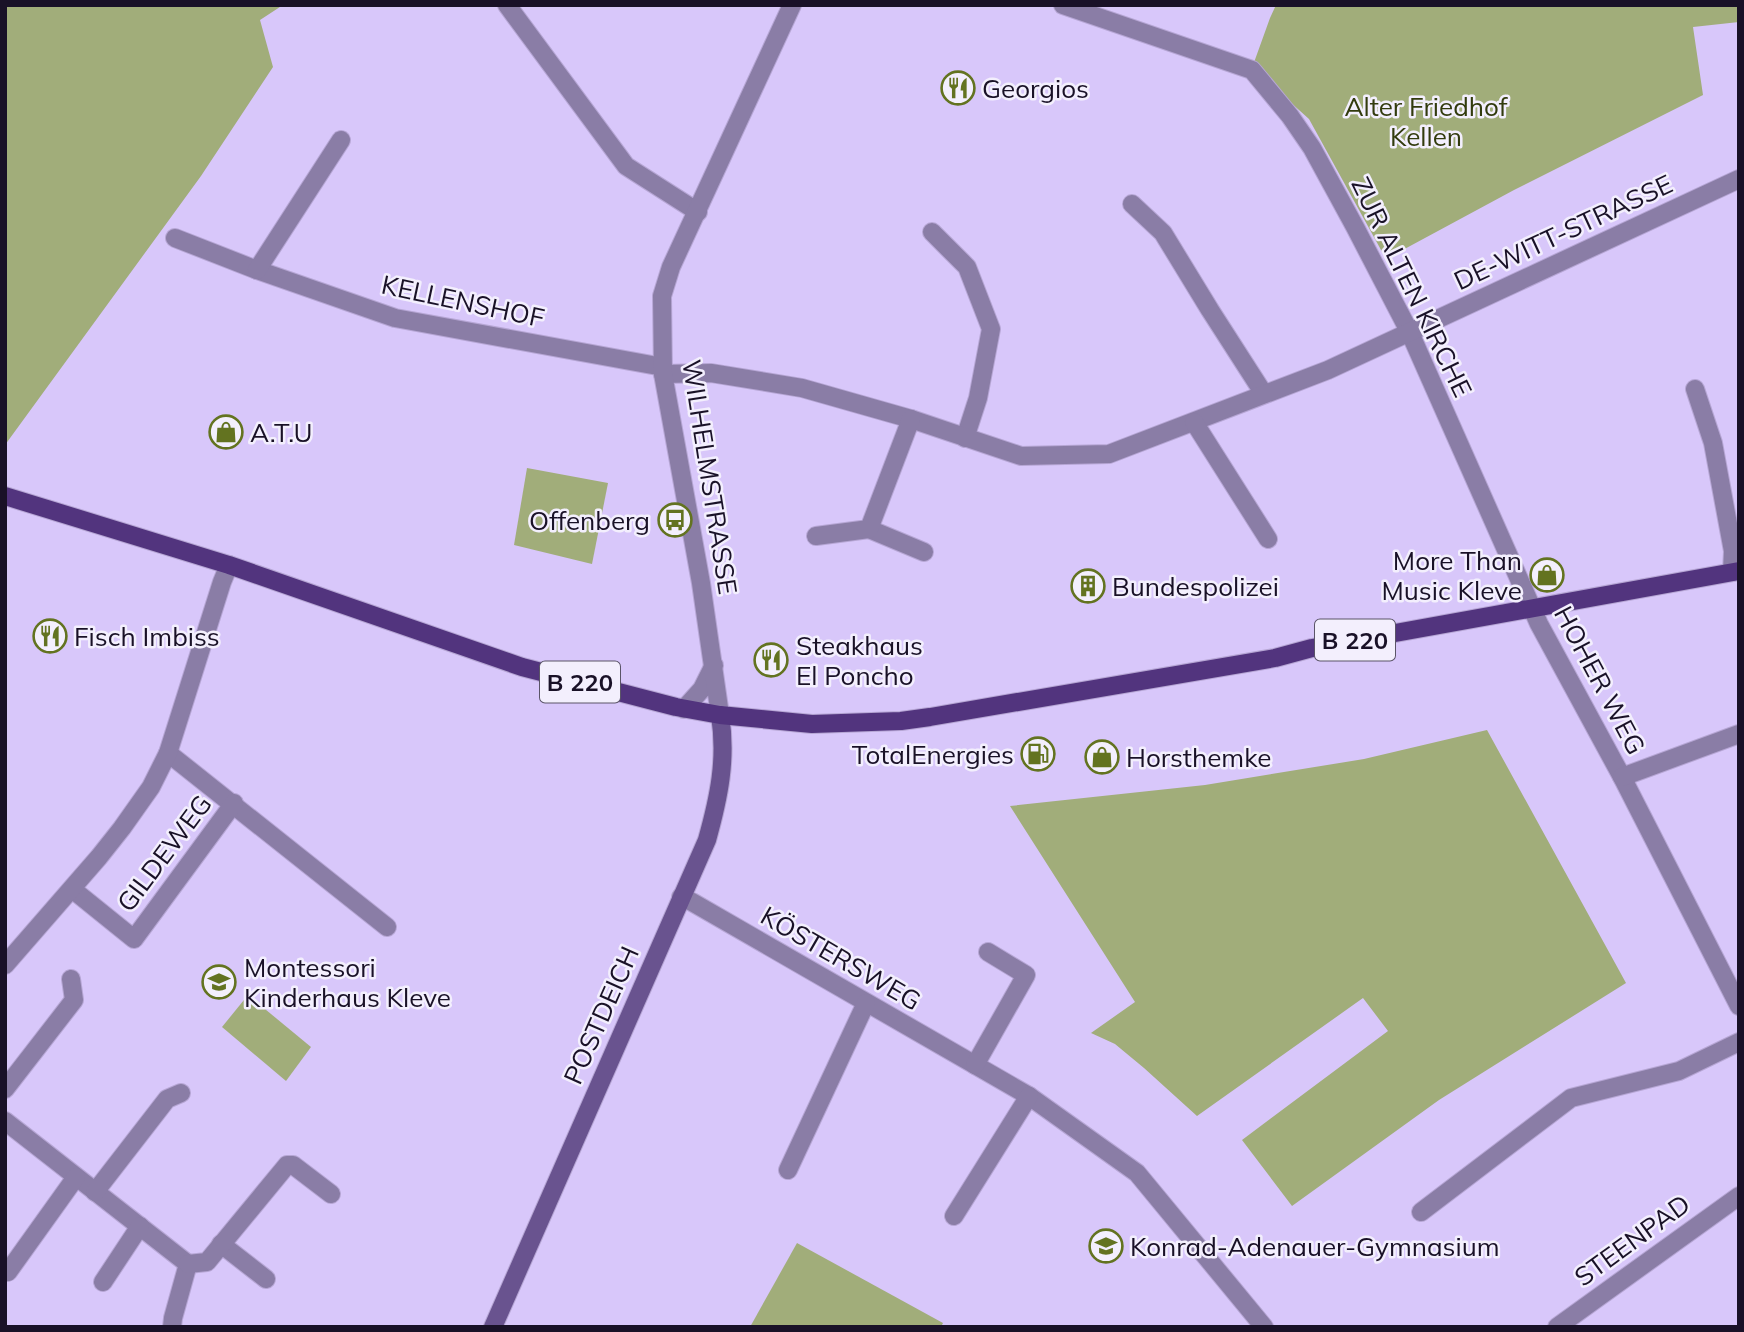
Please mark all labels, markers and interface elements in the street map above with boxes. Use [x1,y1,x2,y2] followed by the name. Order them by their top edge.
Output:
[939,69,977,107] restaurant icon: Georgios
[982,72,1089,105] place label: Georgios
[1344,90,1509,153] park label: Alter Friedhof Kellen
[1449,167,1677,297] street label: DE-WITT-STRASSE
[1344,172,1480,402] street label: ZUR ALTEN KIRCHE
[379,268,547,334] street label: KELLENSHOF
[675,357,745,597] street label: WILHELMSTRASSE
[207,413,245,451] shop icon: A.T.U
[250,416,313,449] place label: A.T.U
[656,501,694,539] bus stop icon: Offenberg
[529,504,650,537] place label: Offenberg
[1382,544,1522,607] place label: More Than Music Kleve
[1528,556,1566,594] shop icon: More Than Music Kleve
[1069,567,1107,605] building icon: Bundespolizei
[1112,570,1279,603] place label: Bundespolizei
[1547,600,1653,760] street label: HOHER WEG
[31,617,69,655] restaurant icon: Fisch Imbiss
[74,620,220,653] place label: Fisch Imbiss
[1315,620,1395,660] road number: B 220
[796,629,923,692] place label: Steakhaus El Poncho
[752,641,790,679] restaurant icon: Steakhaus El Poncho
[540,662,620,702] road number: B 220
[1019,735,1057,773] fuel station icon: TotalEnergies
[852,738,1014,771] place label: TotalEnergies
[1083,738,1121,776] shop icon: Horsthemke
[1126,741,1271,774] place label: Horsthemke
[109,788,219,918] street label: GILDEWEG
[755,899,927,1017] street label: KÖSTERSWEG
[556,941,646,1089] street label: POSTDEICH
[244,951,451,1014] place label: Montessori Kinderhaus Kleve
[200,963,238,1001] school or university icon: Montessori Kinderhaus Kleve
[1568,1187,1696,1293] street label: STEENPAD
[1087,1227,1125,1265] school or university icon: Konrad-Adenauer-Gymnasium
[1130,1230,1499,1263] place label: Konrad-Adenauer-Gymnasium

